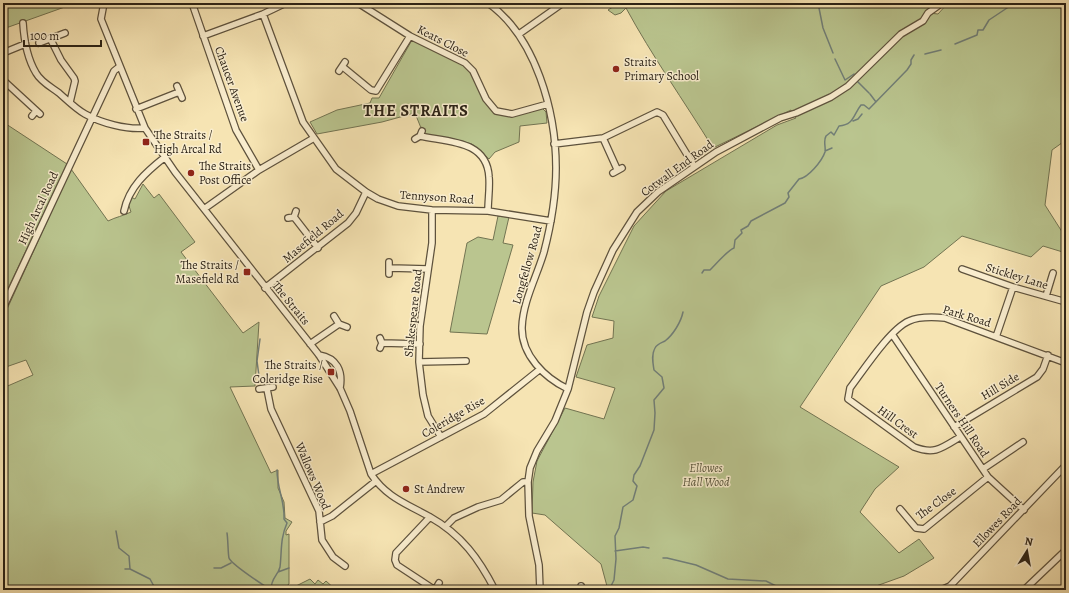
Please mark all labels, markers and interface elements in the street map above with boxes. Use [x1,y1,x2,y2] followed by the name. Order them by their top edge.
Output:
[414,21,472,61] street label: Keats Close
[24,22,101,48] scale bar
[30,28,59,44] text: 100 m
[211,44,253,124] street label: Chaucer Avenue
[624,54,699,84] place label: Straits Primary School
[611,64,621,74] marker: Straits Primary School
[363,100,469,122] district label: THE STRAITS
[154,127,222,157] place label: The Straits / High Arcal Rd
[637,136,717,200] street label: Cotwall End Road
[141,137,151,147] marker: The Straits / High Arcal Rd
[199,158,251,188] place label: The Straits Post Office
[14,168,62,247] street label: High Arcal Road
[186,168,196,178] marker: The Straits Post Office
[399,186,475,208] street label: Tennyson Road
[279,205,347,266] street label: Masefield Road
[508,223,546,306] street label: Longfellow Road
[176,257,240,287] place label: The Straits / Masefield Rd
[984,259,1050,293] street label: Stickley Lane
[242,267,252,277] marker: The Straits / Masefield Rd
[400,268,426,358] street label: Shakespeare Road
[268,278,314,328] street label: The Straits
[941,301,994,331] street label: Park Road
[252,357,323,387] place label: The Straits / Coleridge Rise
[326,367,336,377] marker: The Straits / Coleridge Rise
[978,368,1022,404] street label: Hill Side
[931,380,993,461] street label: Turners Hill Road
[418,392,488,442] street label: Coleridge Rise
[875,402,922,442] street label: Hill Crest
[291,439,335,513] street label: Wallows Wood
[682,460,730,490] park label: Ellowes Hall Wood
[414,481,465,497] place label: St Andrew
[913,483,959,523] street label: The Close
[401,484,411,494] marker: St Andrew
[969,493,1026,551] street label: Ellowes Road
[1007,531,1047,571] north arrow
[1023,534,1034,550] text: N

